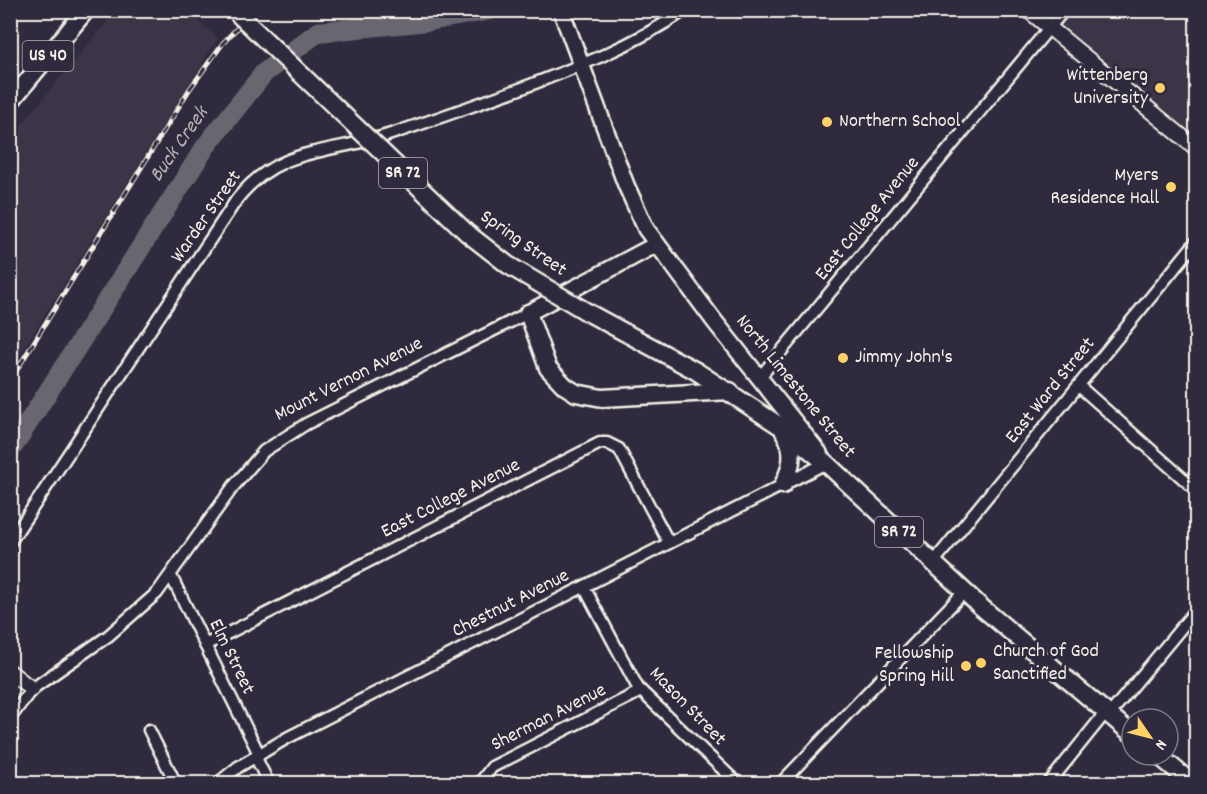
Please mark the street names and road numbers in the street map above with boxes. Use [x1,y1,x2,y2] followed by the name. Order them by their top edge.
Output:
[22,41,74,71] road number: US 40
[809,151,927,287] street label: East College Avenue
[379,158,427,188] road number: SR 72
[165,165,249,269] street label: Warder Street
[474,204,572,284] street label: Spring Street
[728,309,862,465] street label: North Limestone Street
[270,330,428,429] street label: Mount Vernon Avenue
[999,332,1103,450] street label: East Ward Street
[377,452,526,546] street label: East College Avenue
[875,517,923,547] road number: SR 72
[448,562,575,646] street label: Chestnut Avenue
[201,615,261,699] street label: Elm Street
[642,661,732,753] street label: Mason Street
[487,677,612,759] street label: Sherman Avenue

